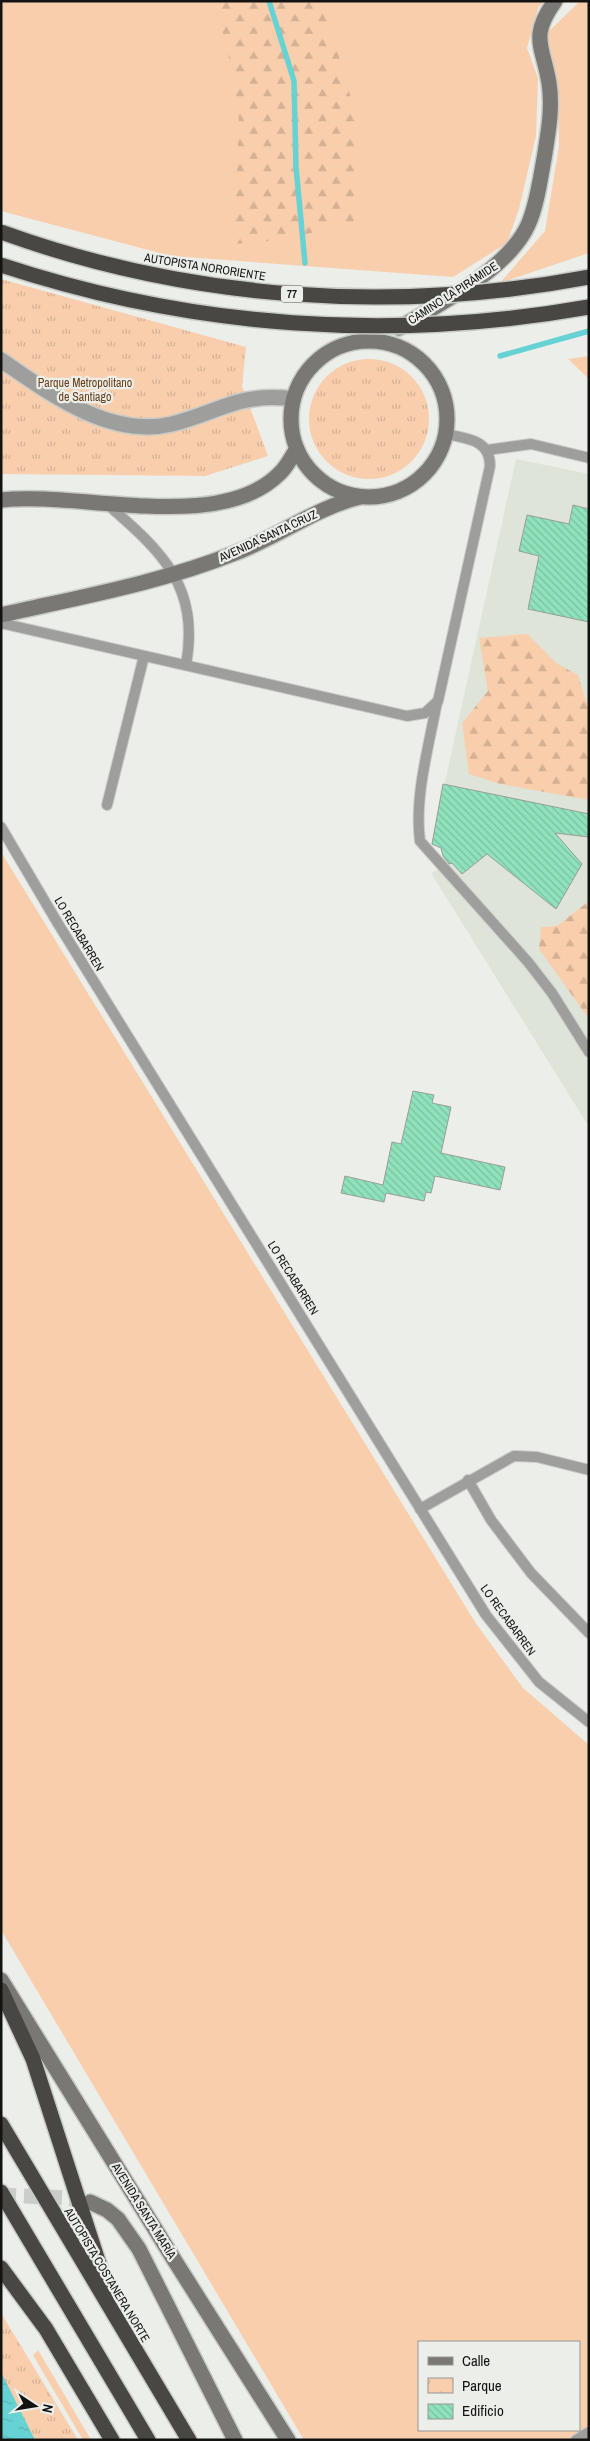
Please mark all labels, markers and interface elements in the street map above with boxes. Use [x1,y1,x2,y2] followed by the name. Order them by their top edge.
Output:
[142,249,267,284] street label: AUTOPISTA NORORIENTE
[405,258,501,328] street label: CAMINO LA PIRÁMIDE
[281,286,303,302] road number: 77
[38,375,132,405] park label: Parque Metropolitano de Santiago
[216,506,320,566] street label: AVENIDA SANTA CRUZ
[50,894,108,974] street label: LO RECABARREN
[264,1238,322,1318] street label: LO RECABARREN
[477,1581,539,1659] street label: LO RECABARREN
[108,2159,180,2262] street label: AVENIDA SANTA MARÍA
[60,2204,154,2345] street label: AUTOPISTA COSTANERA NORTE
[418,2341,580,2431] legend
[462,2350,490,2371] text: Calle
[462,2375,502,2396] text: Parque
[10,2381,60,2431] north arrow
[462,2400,504,2421] text: Edificio
[38,2403,57,2415] text: N

